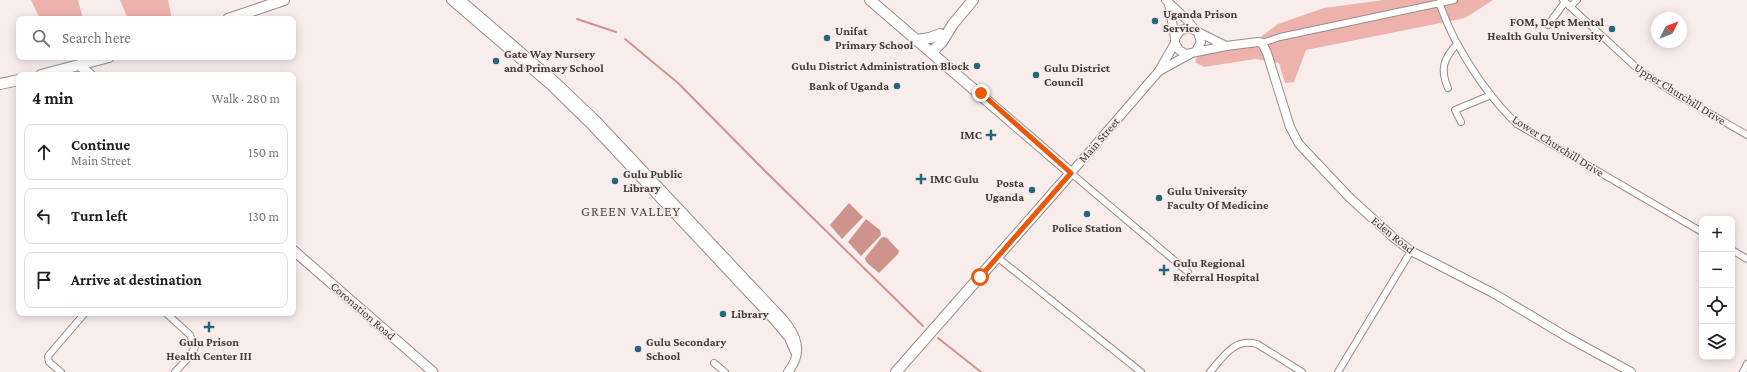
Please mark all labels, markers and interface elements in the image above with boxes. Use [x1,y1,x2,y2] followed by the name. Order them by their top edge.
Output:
[1163,7,1237,35] place label: Uganda Prison Service
[1651,12,1687,48] north arrow
[1487,15,1605,43] place label: FOM, Dept Mental Health Gulu University
[16,16,296,60] search box
[1150,16,1160,26] marker: Uganda Prison Service
[835,24,914,52] place label: Unifat Primary School
[1607,24,1617,34] marker: FOM, Dept Mental Health Gulu University
[30,27,52,49] icon: search
[62,30,131,46] text: Search here
[822,33,832,43] marker: Unifat Primary School
[504,47,604,75] place label: Gate Way Nursery and Primary School
[491,56,501,66] marker: Gate Way Nursery and Primary School
[791,59,969,73] place label: Gulu District Administration Block
[1632,60,1728,128] street label: Upper Churchill Drive
[972,61,982,71] marker: Gulu District Administration Block
[1044,61,1111,89] place label: Gulu District Council
[1031,70,1041,80] marker: Gulu District Council
[809,79,889,93] place label: Bank of Uganda
[892,81,902,91] marker: Bank of Uganda
[972,84,990,102] route end
[32,89,74,108] text: 4 min
[212,91,280,106] text: Walk · 280 m
[1510,112,1606,180] street label: Lower Churchill Drive
[1076,114,1123,166] street label: Main Street
[960,128,983,142] place label: IMC
[985,129,997,141] marker: IMC
[71,137,130,153] text: Continue
[33,141,55,163] icon: ahead
[248,145,279,160] text: 150 m
[71,153,131,168] text: Main Street
[623,167,683,195] place label: Gulu Public Library
[930,172,979,186] place label: IMC Gulu
[915,173,927,185] marker: IMC Gulu
[610,176,620,186] marker: Gulu Public Library
[985,176,1024,204] place label: Posta Uganda
[1167,184,1269,212] place label: Gulu University Faculty Of Medicine
[1027,185,1037,195] marker: Posta Uganda
[1154,193,1164,203] marker: Gulu University Faculty Of Medicine
[581,203,681,219] district label: GREEN VALLEY
[33,205,55,227] icon: left
[71,208,127,224] text: Turn left
[248,209,279,224] text: 130 m
[1082,209,1092,219] marker: Police Station
[1369,213,1418,257] street label: Eden Road
[1699,216,1735,360] map controls
[1699,216,1735,252] button: +
[1052,221,1122,235] place label: Police Station
[1699,252,1735,288] button: −
[1173,256,1260,284] place label: Gulu Regional Referral Hospital
[1158,264,1170,276] marker: Gulu Regional Referral Hospital
[971,268,989,286] route start
[33,269,55,291] icon: arrive
[71,272,202,288] text: Arrive at destination
[328,279,399,343] street label: Coronation Road
[1699,288,1735,324] button: locate
[731,307,769,321] place label: Library
[718,309,728,319] marker: Library
[203,321,215,333] marker: Gulu Prison Health Center III
[1699,324,1735,360] button: layers
[166,335,252,363] place label: Gulu Prison Health Center III
[646,335,726,363] place label: Gulu Secondary School
[633,344,643,354] marker: Gulu Secondary School

